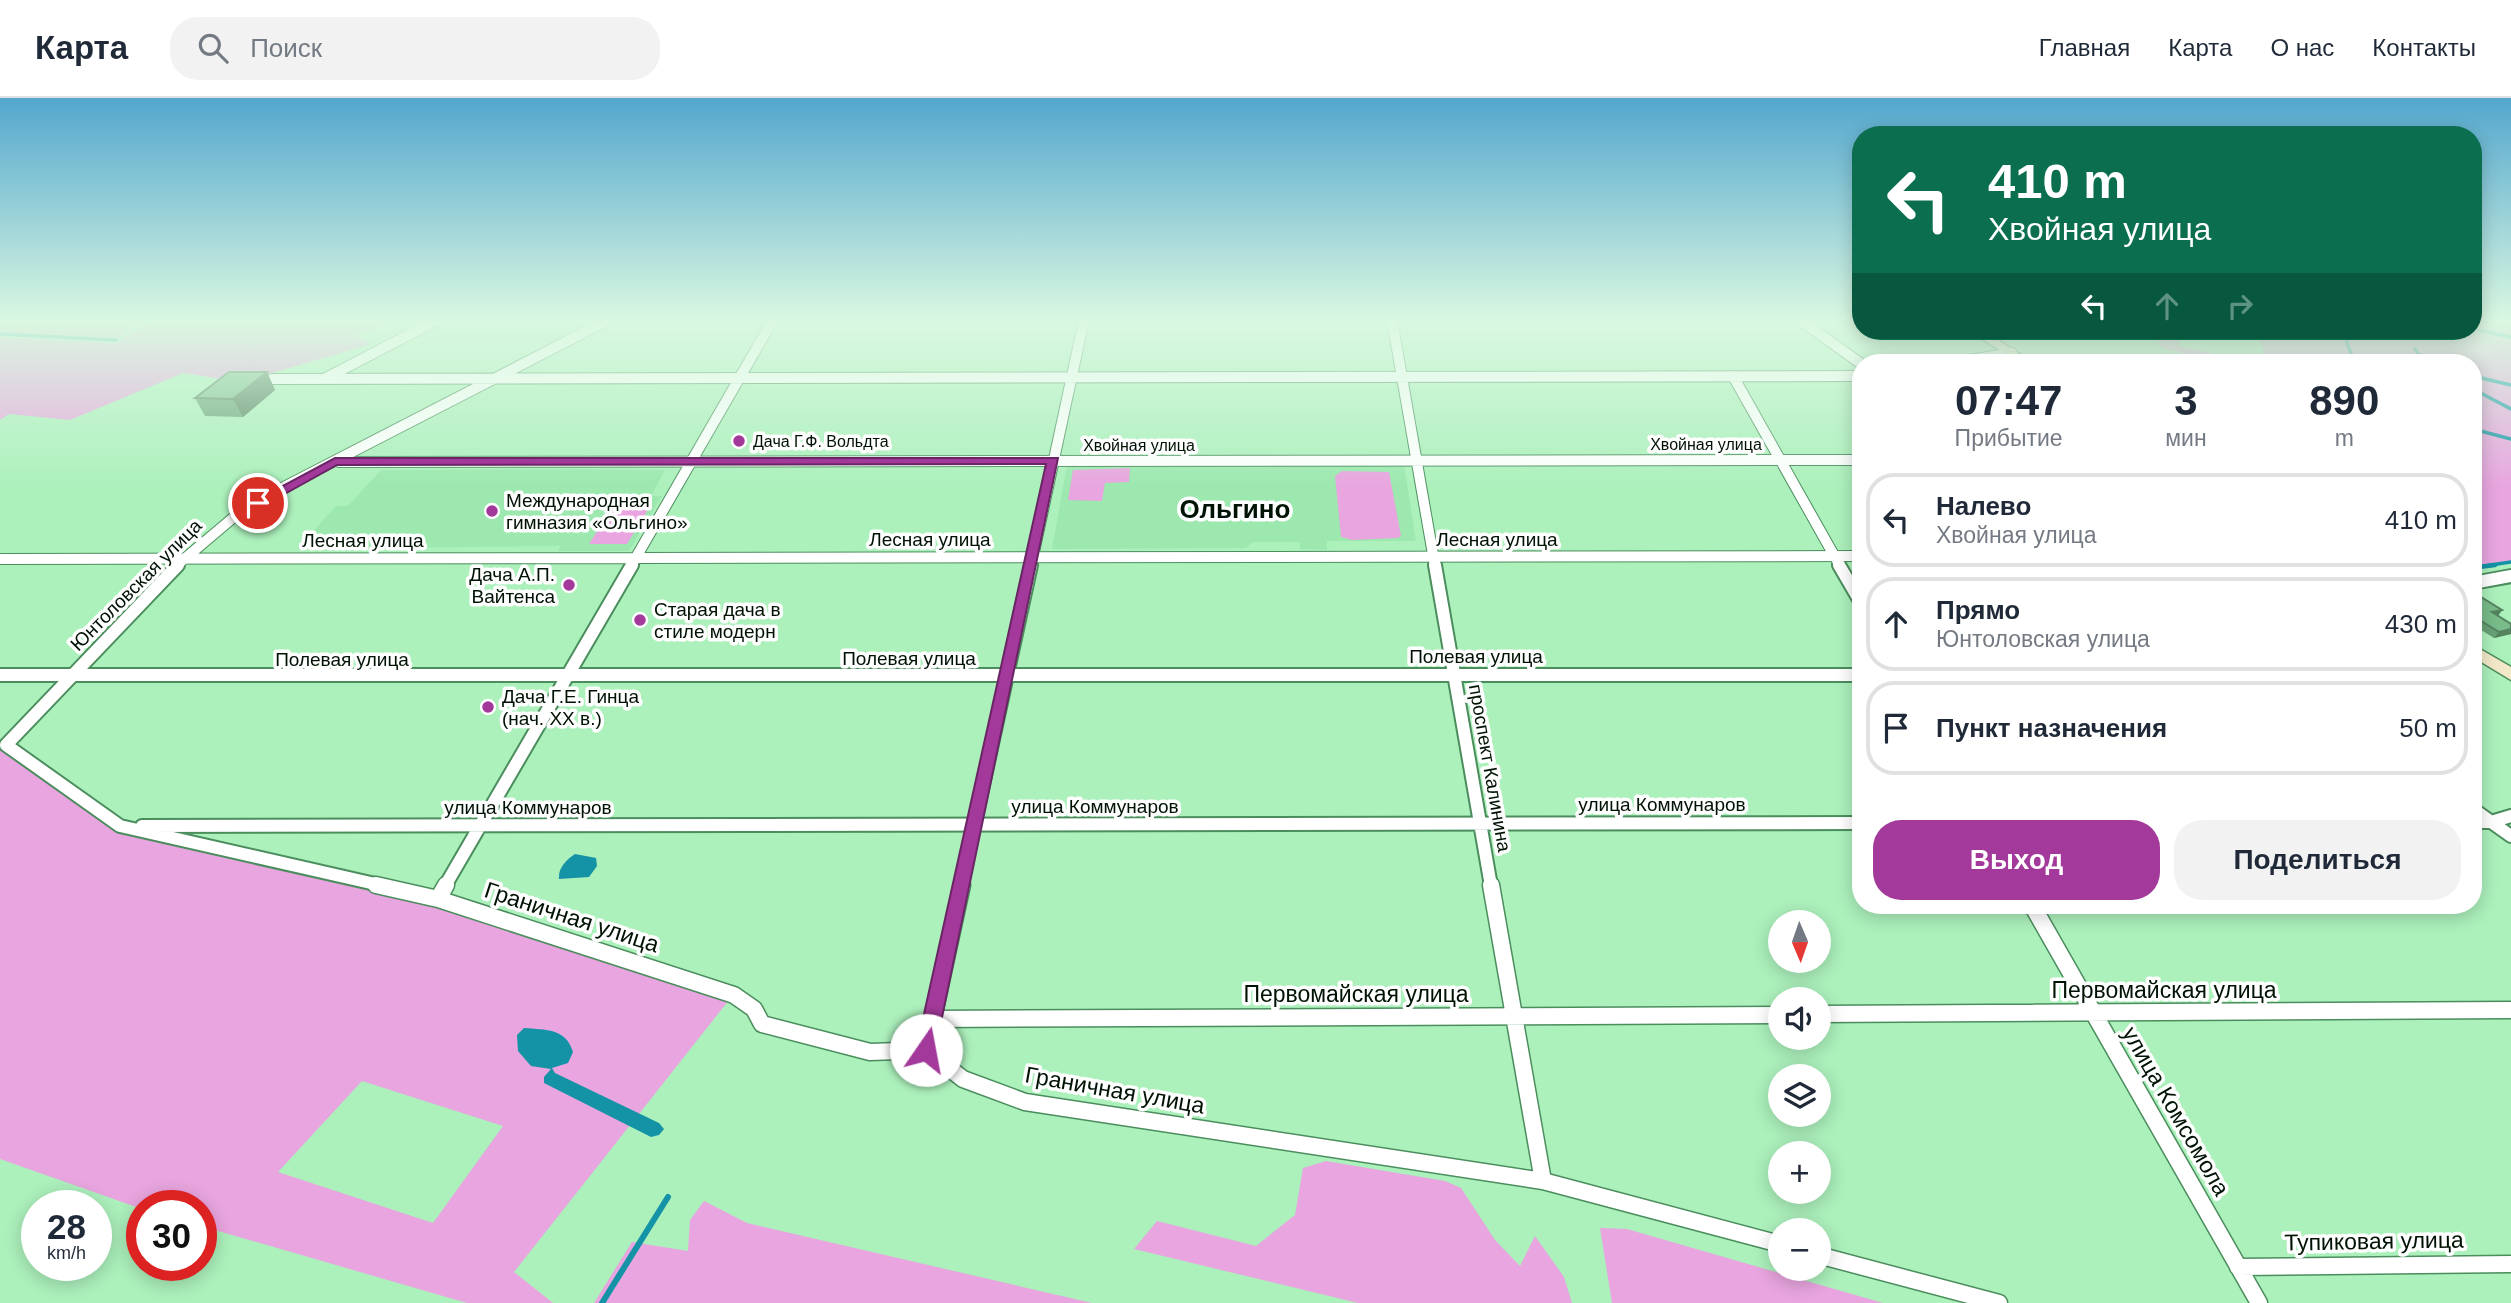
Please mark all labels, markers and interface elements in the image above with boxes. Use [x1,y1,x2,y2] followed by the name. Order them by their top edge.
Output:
[170,17,660,80] search box
[35,29,128,66] text: Карта
[194,29,232,67] icon: search
[250,33,322,63] text: Поиск
[2039,34,2130,61] text: Главная
[2168,34,2232,61] text: Карта
[2270,34,2334,61] text: О нас
[2372,34,2476,61] text: Контакты
[1873,154,1964,245] icon: left
[1988,154,2127,208] text: 410 m
[1988,211,2211,247] text: Хвойная улица
[2075,287,2113,325] icon: left
[2148,287,2186,325] icon: ahead
[2221,287,2259,325] icon: right
[1955,377,2062,424] text: 07:47
[2174,377,2198,424] text: 3
[2309,377,2379,424] text: 890
[1955,425,2063,451] text: Прибытие
[2165,425,2207,451] text: мин
[2335,425,2354,451] text: m
[731,433,747,449] marker: Дача Г.Ф. Вольдта
[753,433,889,450] place label: Дача Г.Ф. Вольдта
[1650,436,1762,453] street label: Хвойная улица
[1083,437,1195,454] street label: Хвойная улица
[228,473,288,533] pin
[239,484,277,522] icon: arrive
[506,490,688,533] place label: Международная гимназия «Ольгино»
[1936,491,2031,521] text: Налево
[1180,494,1290,524] district label: Ольгино
[1877,501,1915,539] icon: left
[484,503,500,519] marker: Международная гимназия «Ольгино»
[2385,505,2457,535] text: 410 m
[66,515,206,655] street label: Юнтоловская улица
[1936,522,2097,548] text: Хвойная улица
[869,529,991,550] street label: Лесная улица
[1436,529,1558,550] street label: Лесная улица
[302,530,424,551] street label: Лесная улица
[469,564,555,607] place label: Дача А.П. Вайтенса
[561,577,577,593] marker: Дача А.П. Вайтенса
[1936,595,2020,625] text: Прямо
[654,599,781,642] place label: Старая дача в стиле модерн
[1877,605,1915,643] icon: ahead
[2385,609,2457,639] text: 430 m
[632,612,648,628] marker: Старая дача в стиле модерн
[1936,626,2150,652] text: Юнтоловская улица
[1409,646,1543,667] street label: Полевая улица
[842,648,976,669] street label: Полевая улица
[275,649,409,670] street label: Полевая улица
[1465,683,1515,854] street label: проспект Калинина
[502,686,639,729] place label: Дача Г.Е. Гинца (нач. XX в.)
[480,699,496,715] marker: Дача Г.Е. Гинца (нач. XX в.)
[1877,709,1915,747] icon: arrive
[1936,713,2167,743] text: Пункт назначения
[2399,713,2457,743] text: 50 m
[1578,794,1746,815] street label: улица Коммунаров
[1011,796,1179,817] street label: улица Коммунаров
[444,797,612,818] street label: улица Коммунаров
[1873,820,2160,900] button: Выход
[2174,820,2461,900] button: Поделиться
[482,877,663,958] street label: Граничная улица
[1768,910,1830,973] north arrow
[1768,910,1831,1281] map controls
[2051,977,2277,1003] street label: Первомайская улица
[1243,981,1469,1007] street label: Первомайская улица
[1768,987,1831,1050] button: sound
[889,1013,963,1087] position arrow
[2117,1022,2235,1200] street label: улица Комсомола
[1023,1061,1207,1119] street label: Граничная улица
[1768,1064,1831,1127] button: layers
[1768,1141,1831,1204] button: +
[126,1190,217,1281] speed limit sign: 30
[47,1207,86,1246] text: 28
[1768,1218,1831,1281] button: −
[2284,1226,2464,1256] street label: Тупиковая улица
[47,1243,86,1263] text: km/h

